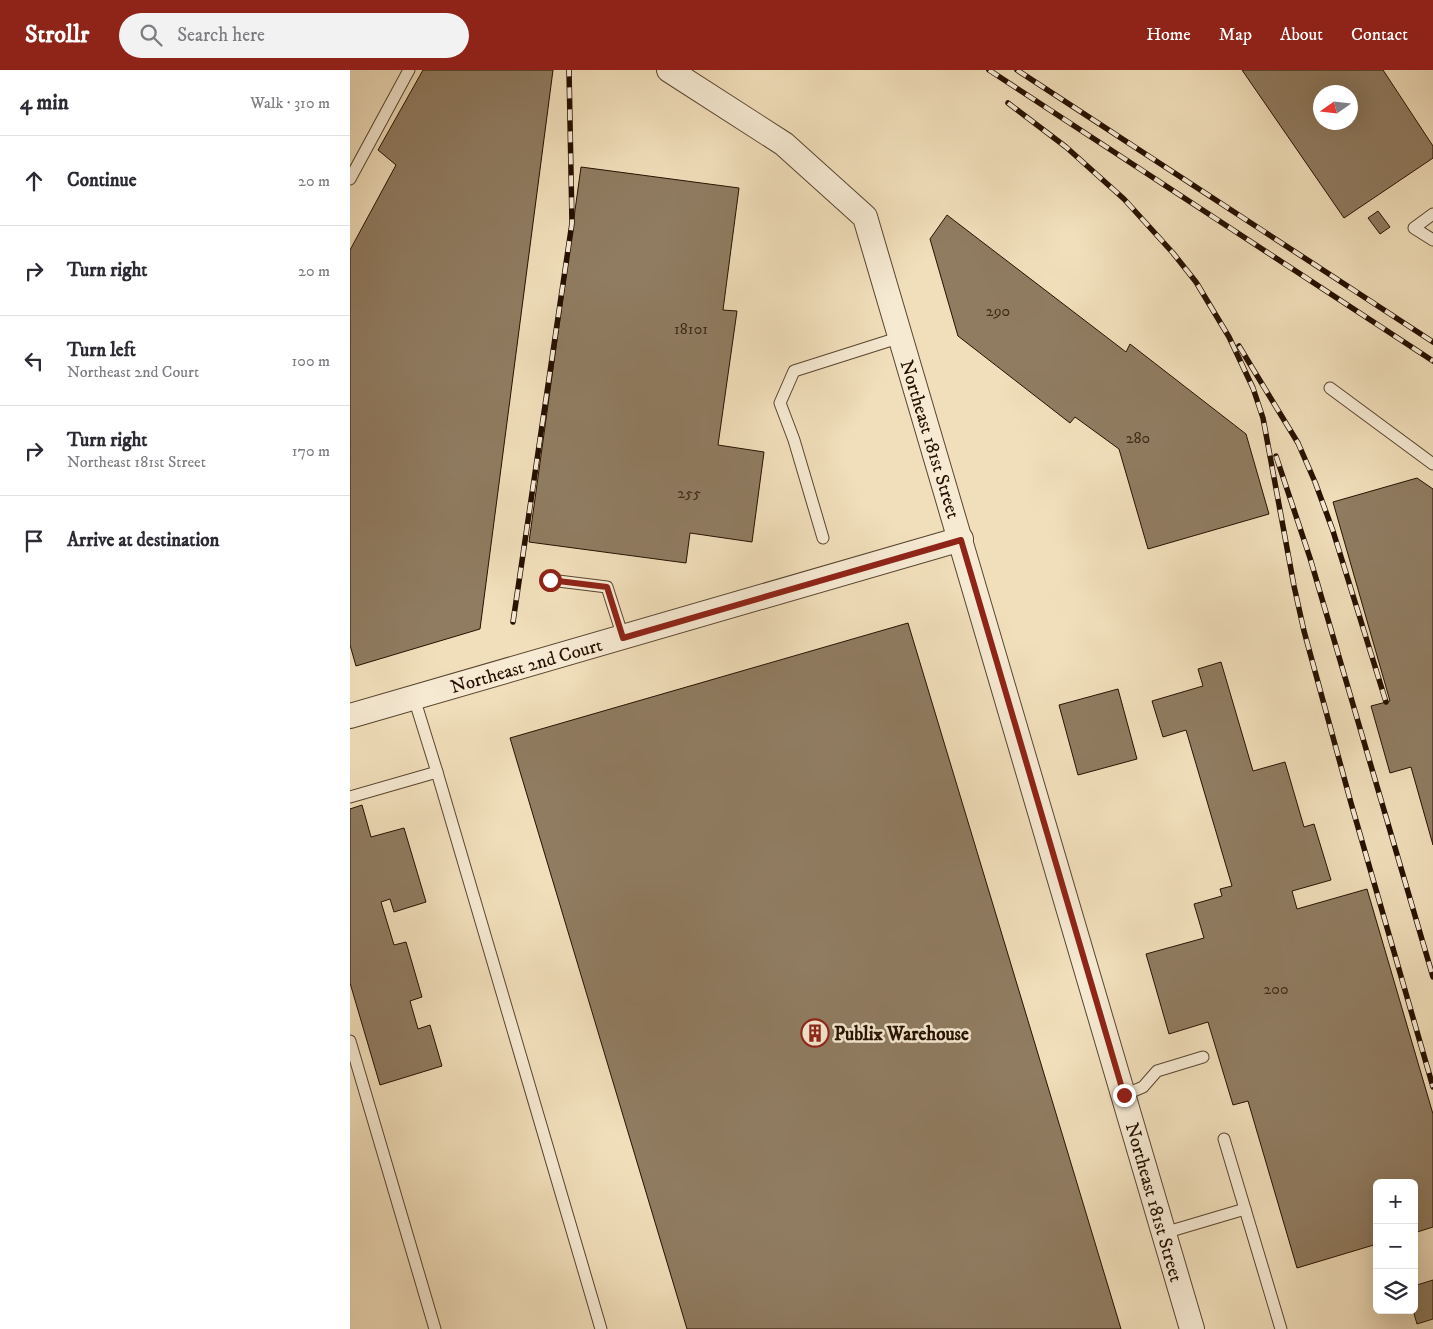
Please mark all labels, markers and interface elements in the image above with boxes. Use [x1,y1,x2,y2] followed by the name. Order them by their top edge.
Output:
[119,13,469,58] search box
[25,20,89,50] text: Strollr
[137,21,165,49] icon: search
[177,24,265,47] text: Search here
[1146,24,1191,46] text: Home
[1219,24,1252,46] text: Map
[1280,24,1323,46] text: About
[1351,24,1408,46] text: Contact
[1313,85,1358,130] north arrow
[20,90,69,116] text: 4 min
[250,93,330,113] text: Walk · 310 m
[20,167,48,195] icon: ahead
[67,169,137,192] text: Continue
[298,171,330,191] text: 20 m
[20,257,48,285] icon: right
[67,259,147,282] text: Turn right
[298,261,330,281] text: 20 m
[986,301,1010,321] house number: 290
[674,319,708,339] house number: 18101
[67,339,136,362] text: Turn left
[20,347,48,375] icon: left
[292,351,330,371] text: 100 m
[894,357,965,522] street label: Northeast 181st Street
[67,362,199,382] text: Northeast 2nd Court
[1126,428,1150,448] house number: 280
[67,429,147,452] text: Turn right
[20,437,48,465] icon: right
[292,441,330,461] text: 170 m
[67,452,206,472] text: Northeast 181st Street
[677,483,701,503] house number: 255
[20,527,48,555] icon: arrive
[67,529,219,552] text: Arrive at destination
[539,569,562,592] route start
[448,634,605,699] street label: Northeast 2nd Court
[1263,979,1289,999] house number: 200
[800,1018,830,1048] building icon: Publix Warehouse
[834,1023,969,1046] place label: Publix Warehouse
[1113,1084,1136,1107] route end
[1120,1120,1187,1285] street label: Northeast 181st Street
[1373,1179,1418,1314] map controls
[1373,1179,1418,1224] button: +
[1373,1224,1418,1269] button: −
[1373,1269,1418,1314] button: layers

